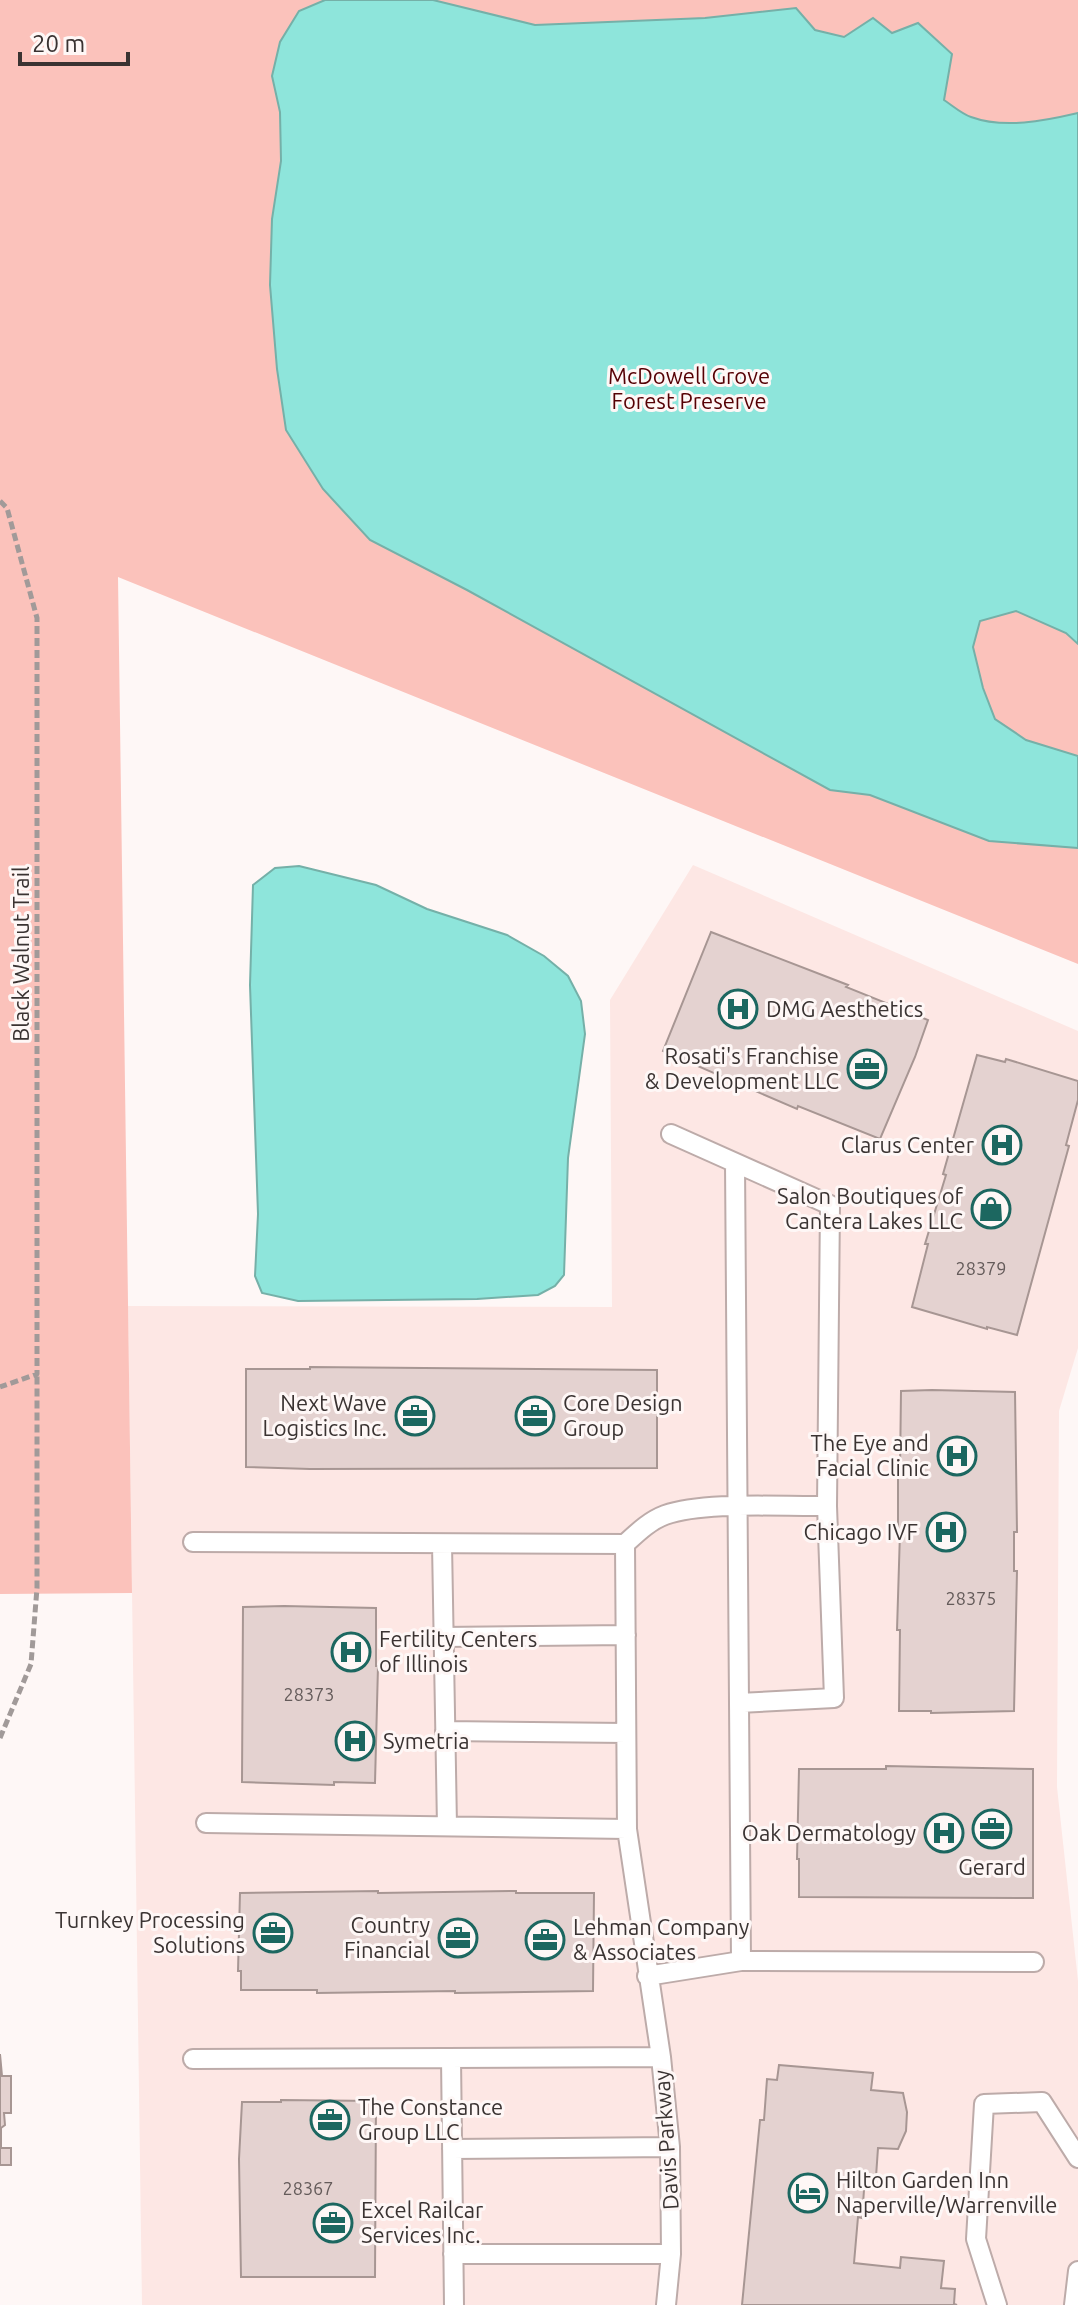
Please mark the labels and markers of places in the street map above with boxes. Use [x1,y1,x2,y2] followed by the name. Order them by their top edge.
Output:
[717,988,759,1030] hospital icon: DMG Aesthetics
[766,996,923,1021] place label: DMG Aesthetics
[645,1043,839,1093] place label: Rosati's Franchise & Development LLC
[846,1048,888,1090] office icon: Rosati's Franchise & Development LLC
[981,1124,1023,1166] hospital icon: Clarus Center
[841,1132,975,1157] place label: Clarus Center
[777,1183,964,1233] place label: Salon Boutiques of Cantera Lakes LLC
[970,1188,1012,1230] shop icon: Salon Boutiques of Cantera Lakes LLC
[263,1390,387,1440] place label: Next Wave Logistics Inc.
[563,1390,683,1440] place label: Core Design Group
[394,1395,436,1437] office icon: Next Wave Logistics Inc.
[514,1395,556,1437] office icon: Core Design Group
[810,1430,929,1480] place label: The Eye and Facial Clinic
[936,1435,978,1477] hospital icon: The Eye and Facial Clinic
[925,1511,967,1553] hospital icon: Chicago IVF
[803,1519,918,1544] place label: Chicago IVF
[379,1626,537,1676] place label: Fertility Centers of Illinois
[330,1631,372,1673] hospital icon: Fertility Centers of Illinois
[334,1720,376,1762] hospital icon: Symetria
[383,1728,470,1753] place label: Symetria
[971,1808,1013,1850] office icon: Gerard
[923,1812,965,1854] hospital icon: Oak Dermatology
[742,1820,916,1845] place label: Oak Dermatology
[958,1854,1026,1879] place label: Gerard
[55,1907,245,1957] place label: Turnkey Processing Solutions
[252,1912,294,1954] office icon: Turnkey Processing Solutions
[344,1912,430,1962] place label: Country Financial
[573,1914,750,1964] place label: Lehman Company & Associates
[437,1917,479,1959] office icon: Country Financial
[524,1919,566,1961] office icon: Lehman Company & Associates
[358,2094,503,2144] place label: The Constance Group LLC
[309,2099,351,2141] office icon: The Constance Group LLC
[836,2167,1058,2217] place label: Hilton Garden Inn Naperville/Warrenville
[787,2172,829,2214] hotel icon: Hilton Garden Inn Naperville/Warrenville
[361,2197,484,2247] place label: Excel Railcar Services Inc.
[312,2202,354,2244] office icon: Excel Railcar Services Inc.

